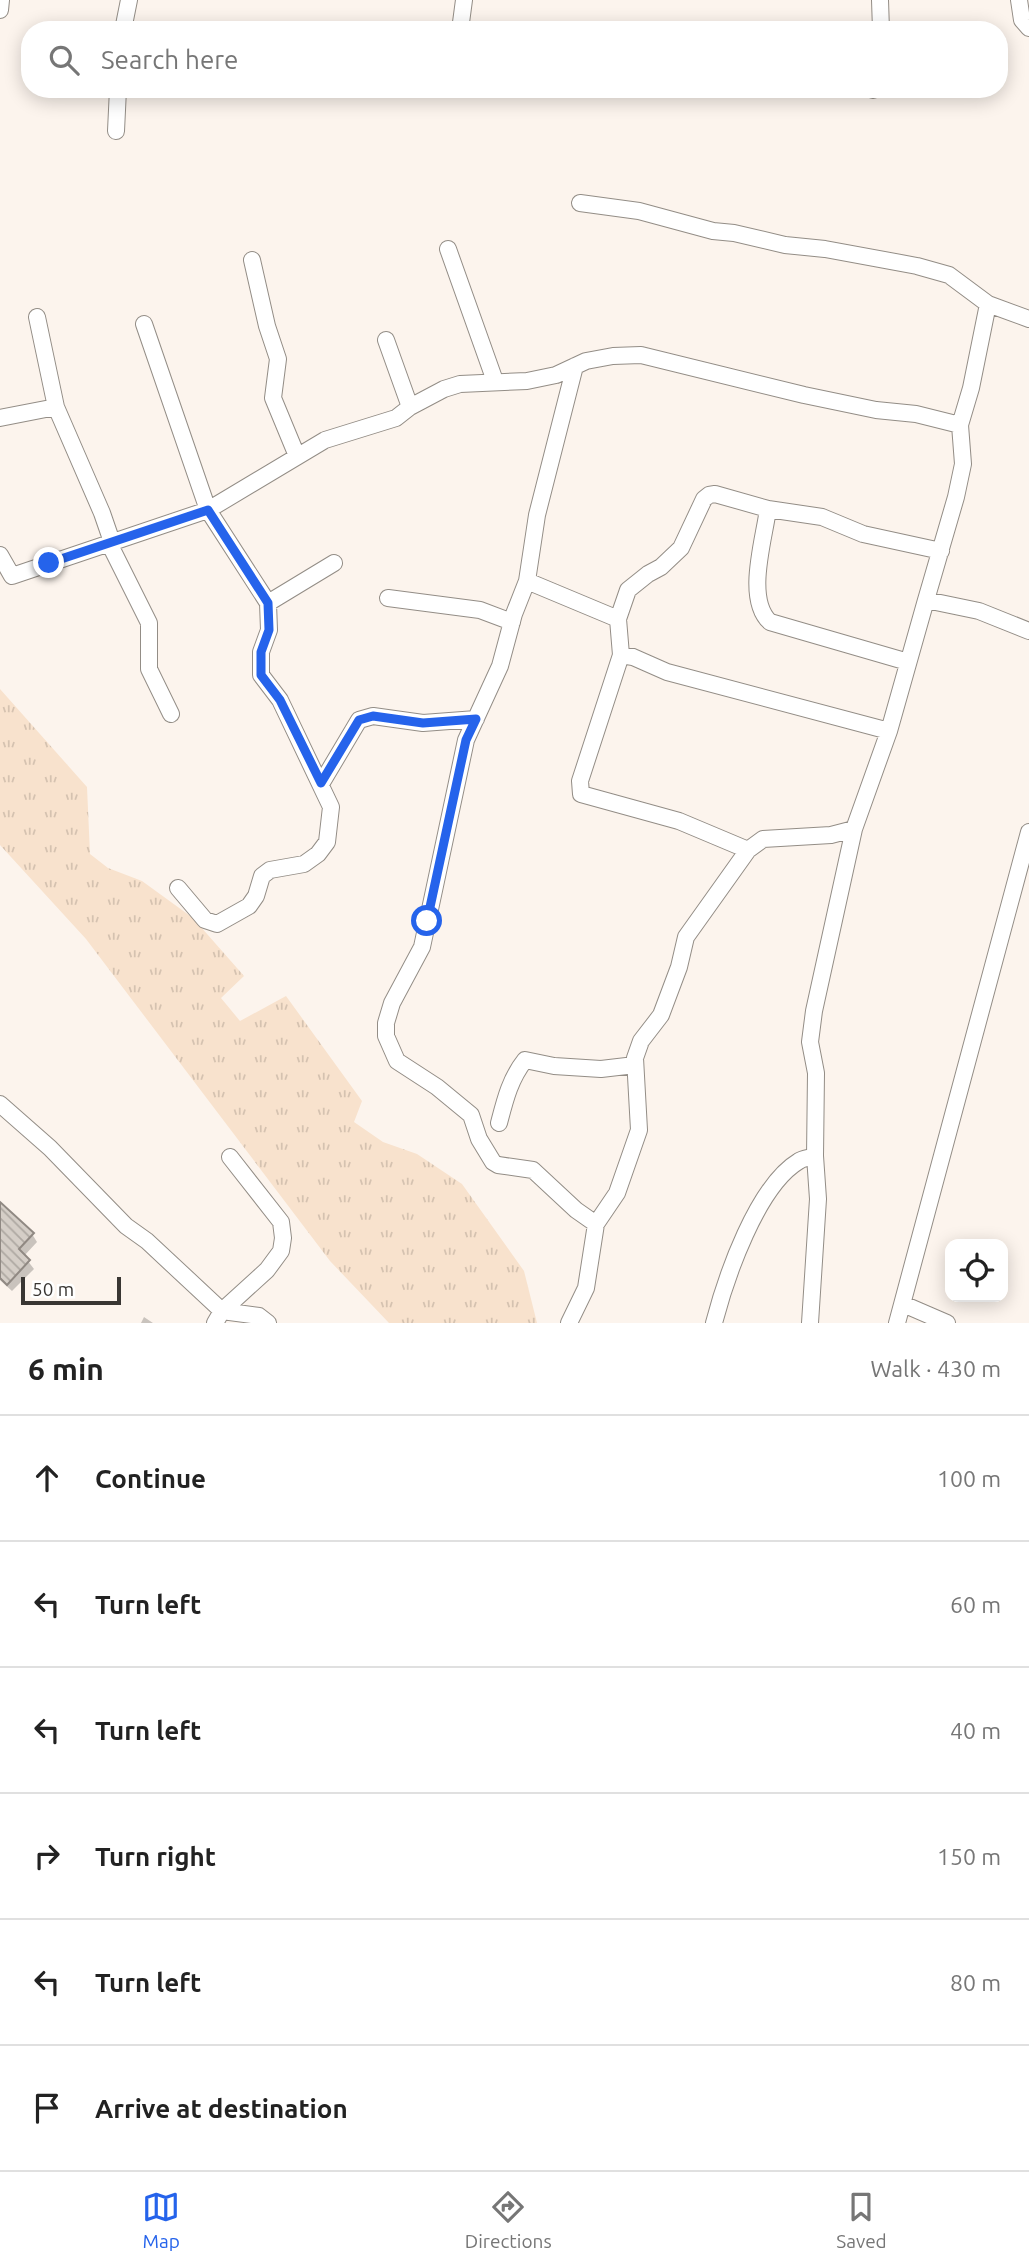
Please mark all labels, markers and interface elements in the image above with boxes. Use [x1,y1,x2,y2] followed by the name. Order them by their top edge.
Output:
[21,21,1008,98] search box
[45,41,83,79] icon: search
[101,45,238,74] text: Search here
[33,547,64,578] route end
[411,905,442,936] route start
[945,1239,1008,1302] map controls
[945,1239,1008,1302] button: locate
[21,1274,121,1306] scale bar
[32,1278,74,1300] text: 50 m
[28,1352,104,1386] text: 6 min
[870,1356,1001,1381] text: Walk · 430 m
[28,1459,66,1497] icon: ahead
[95,1464,206,1493] text: Continue
[937,1466,1001,1491] text: 100 m
[28,1585,66,1623] icon: left
[95,1590,201,1619] text: Turn left
[950,1592,1001,1617] text: 60 m
[28,1711,66,1749] icon: left
[95,1716,201,1745] text: Turn left
[950,1718,1001,1743] text: 40 m
[28,1837,66,1875] icon: right
[95,1842,216,1871] text: Turn right
[937,1844,1001,1869] text: 150 m
[28,1963,66,2001] icon: left
[95,1968,201,1997] text: Turn left
[950,1970,1001,1995] text: 80 m
[28,2089,66,2127] icon: arrive
[95,2094,348,2123] text: Arrive at destination
[142,2188,180,2252] tab: Map
[465,2188,552,2252] tab: Directions
[836,2188,887,2252] tab: Saved

